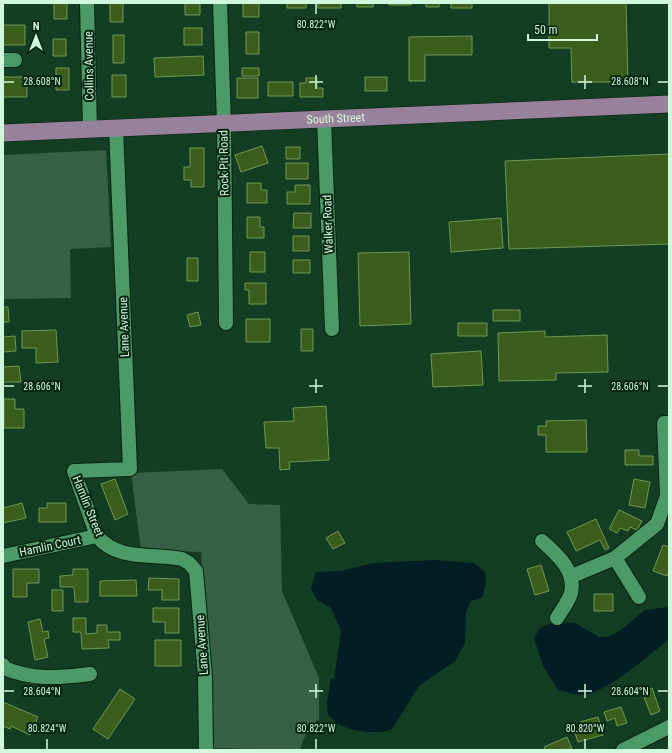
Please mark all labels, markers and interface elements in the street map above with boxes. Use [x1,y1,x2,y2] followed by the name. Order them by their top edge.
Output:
[16,16,56,56] north arrow
[528,16,597,42] scale bar
[297,19,336,30] text: 80.822°W
[33,20,40,33] text: N
[534,23,558,37] text: 50 m
[81,31,97,101] street label: Collins Avenue
[23,76,61,87] text: 28.608°N
[611,76,649,87] text: 28.608°N
[306,110,366,127] street label: South Street
[216,130,232,196] street label: Rock Pit Road
[320,194,336,254] street label: Walker Road
[116,296,132,357] street label: Lane Avenue
[23,381,61,392] text: 28.606°N
[611,381,649,392] text: 28.606°N
[69,474,107,539] street label: Hamlin Street
[18,533,82,559] street label: Hamlin Court
[193,614,211,676] street label: Lane Avenue
[23,686,61,697] text: 28.604°N
[611,686,649,697] text: 28.604°N
[28,723,67,734] text: 80.824°W
[297,723,336,734] text: 80.822°W
[566,723,605,734] text: 80.820°W

